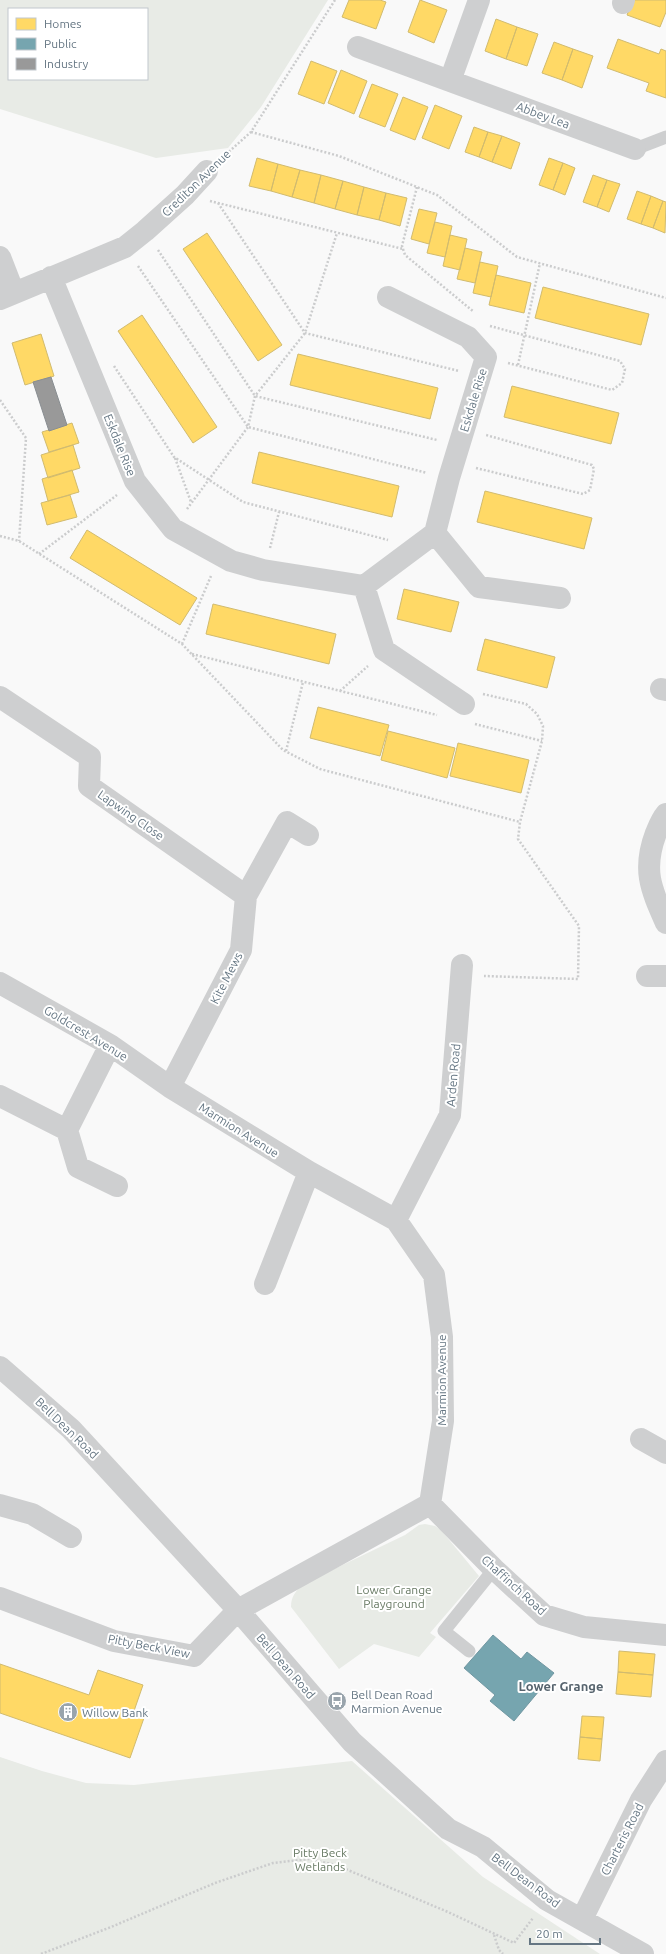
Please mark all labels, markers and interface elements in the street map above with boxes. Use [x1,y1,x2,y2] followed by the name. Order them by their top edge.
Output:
[8,8,148,80] legend
[44,17,82,30] text: Homes
[44,37,77,50] text: Public
[44,57,89,70] text: Industry
[515,99,571,131] street label: Abbey Lea
[159,147,233,219] street label: Crediton Avenue
[457,367,489,433] street label: Eskdale Rise
[102,412,138,478] street label: Eskdale Rise
[96,787,166,843] street label: Lapwing Close
[207,950,245,1006] street label: Kite Mews
[42,1003,130,1063] street label: Goldcrest Avenue
[444,1043,462,1107] street label: Arden Road
[197,1100,281,1160] street label: Marmion Avenue
[435,1334,448,1426] street label: Marmion Avenue
[33,1395,101,1461] street label: Bell Dean Road
[479,1553,549,1617] street label: Chaffinch Road
[356,1583,432,1610] park label: Lower Grange Playground
[254,1631,318,1701] street label: Bell Dean Road
[107,1632,192,1660] street label: Pitty Beck View
[519,1679,603,1693] district label: Lower Grange
[351,1688,442,1715] place label: Bell Dean Road Marmion Avenue
[326,1690,348,1712] bus stop icon: Bell Dean Road Marmion Avenue
[57,1701,79,1723] building icon: Willow Bank
[82,1706,148,1719] place label: Willow Bank
[598,1801,646,1877] street label: Charteris Road
[293,1846,347,1873] park label: Pitty Beck Wetlands
[489,1850,563,1910] street label: Bell Dean Road
[530,1920,600,1946] scale bar
[536,1927,563,1940] text: 20 m

